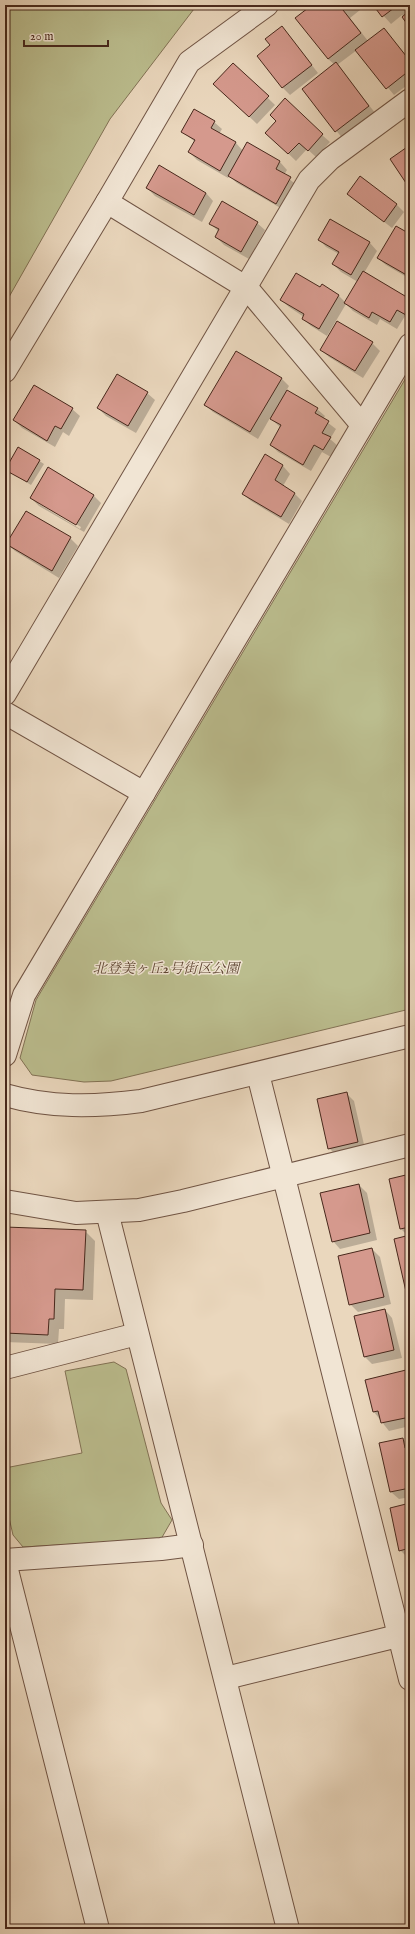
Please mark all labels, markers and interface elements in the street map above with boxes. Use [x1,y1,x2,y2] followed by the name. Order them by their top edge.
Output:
[24,22,108,48] scale bar
[30,29,53,44] text: 20 m
[93,960,241,978] park label: 北登美ヶ丘2号街区公園

